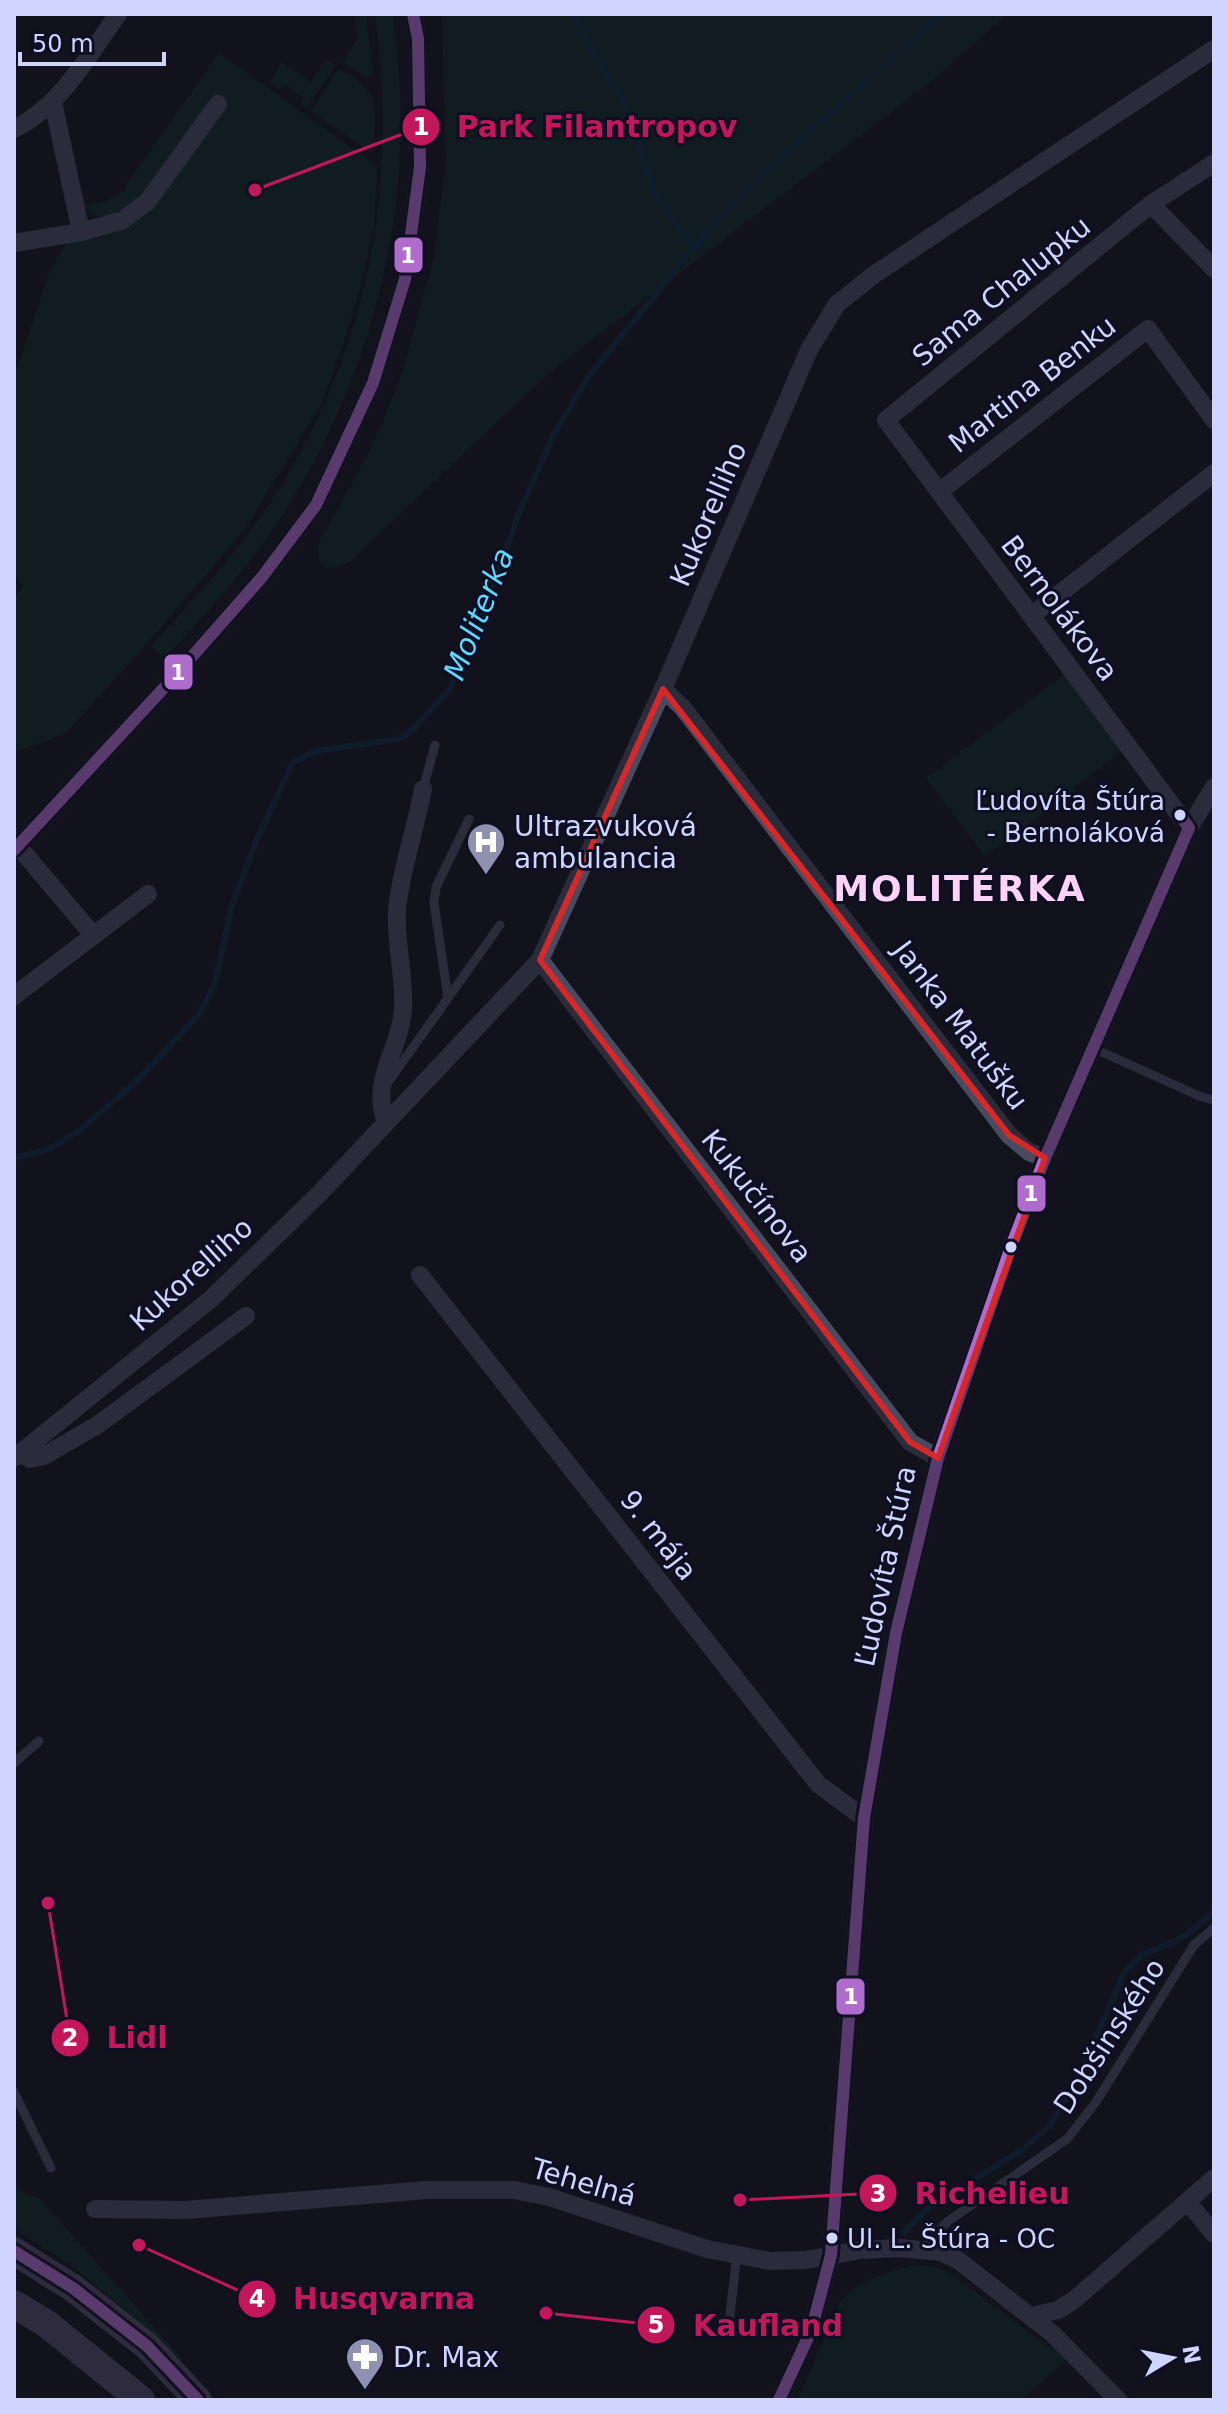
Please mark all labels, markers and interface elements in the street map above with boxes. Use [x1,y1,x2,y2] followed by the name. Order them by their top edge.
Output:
[20,16,164,66] scale bar
[32,30,94,58] text: 50 m
[401,100,753,154] callout: Park Filantropov
[457,109,738,144] text: Park Filantropov
[413,113,429,141] text: 1
[906,210,1097,373] street label: Sama Chalupku
[393,236,424,274] line badge: 1
[400,243,416,268] text: 1
[942,309,1122,460] street label: Martina Benku
[663,437,754,591] street label: Kukorelliho
[994,529,1125,687] street label: Bernolákova
[436,543,521,685] water label: Moliterka
[163,653,194,691] line badge: 1
[170,660,186,685] text: 1
[975,785,1165,848] place label: Ľudovíta Štúra - Bernoláková
[1172,807,1188,823] marker: Ľudovíta Štúra - Bernoláková
[514,810,697,875] place label: Ultrazvuková ambulancia
[465,821,507,876] hospital icon: Ultrazvuková ambulancia
[833,868,1087,909] district label: MOLITÉRKA
[885,933,1035,1116] street label: Janka Matušku
[694,1123,819,1269] street label: Kukučínova
[1016,1174,1047,1213] line badge: 1
[1023,1181,1039,1206] text: 1
[123,1211,259,1338] street label: Kukorelliho
[1003,1239,1019,1255] unlabelled marker
[847,1463,923,1669] street label: Ľudovíta Štúra
[613,1484,704,1587] street label: 9. mája
[1047,1952,1172,2120] street label: Dobšinského
[835,1977,866,2016] line badge: 1
[843,1984,859,2009] text: 1
[50,2011,183,2065] callout: Lidl
[106,2020,168,2055] text: Lidl
[62,2024,78,2052] text: 2
[527,2152,640,2213] street label: Tehelná
[858,2166,1085,2220] callout: Richelieu
[914,2176,1070,2211] text: Richelieu
[870,2180,886,2208] text: 3
[847,2223,1055,2254] place label: Ul. L. Štúra - OC
[824,2230,840,2246] marker: Ul. L. Štúra - OC
[237,2272,491,2326] callout: Husqvarna
[293,2281,475,2316] text: Husqvarna
[249,2285,265,2313] text: 4
[636,2298,859,2352] callout: Kaufland
[693,2308,843,2343] text: Kaufland
[648,2311,664,2339] text: 5
[1132,2318,1212,2398] north arrow
[344,2336,386,2391] pharmacy icon: Dr. Max
[393,2341,499,2374] place label: Dr. Max
[1177,2343,1205,2366] text: N

